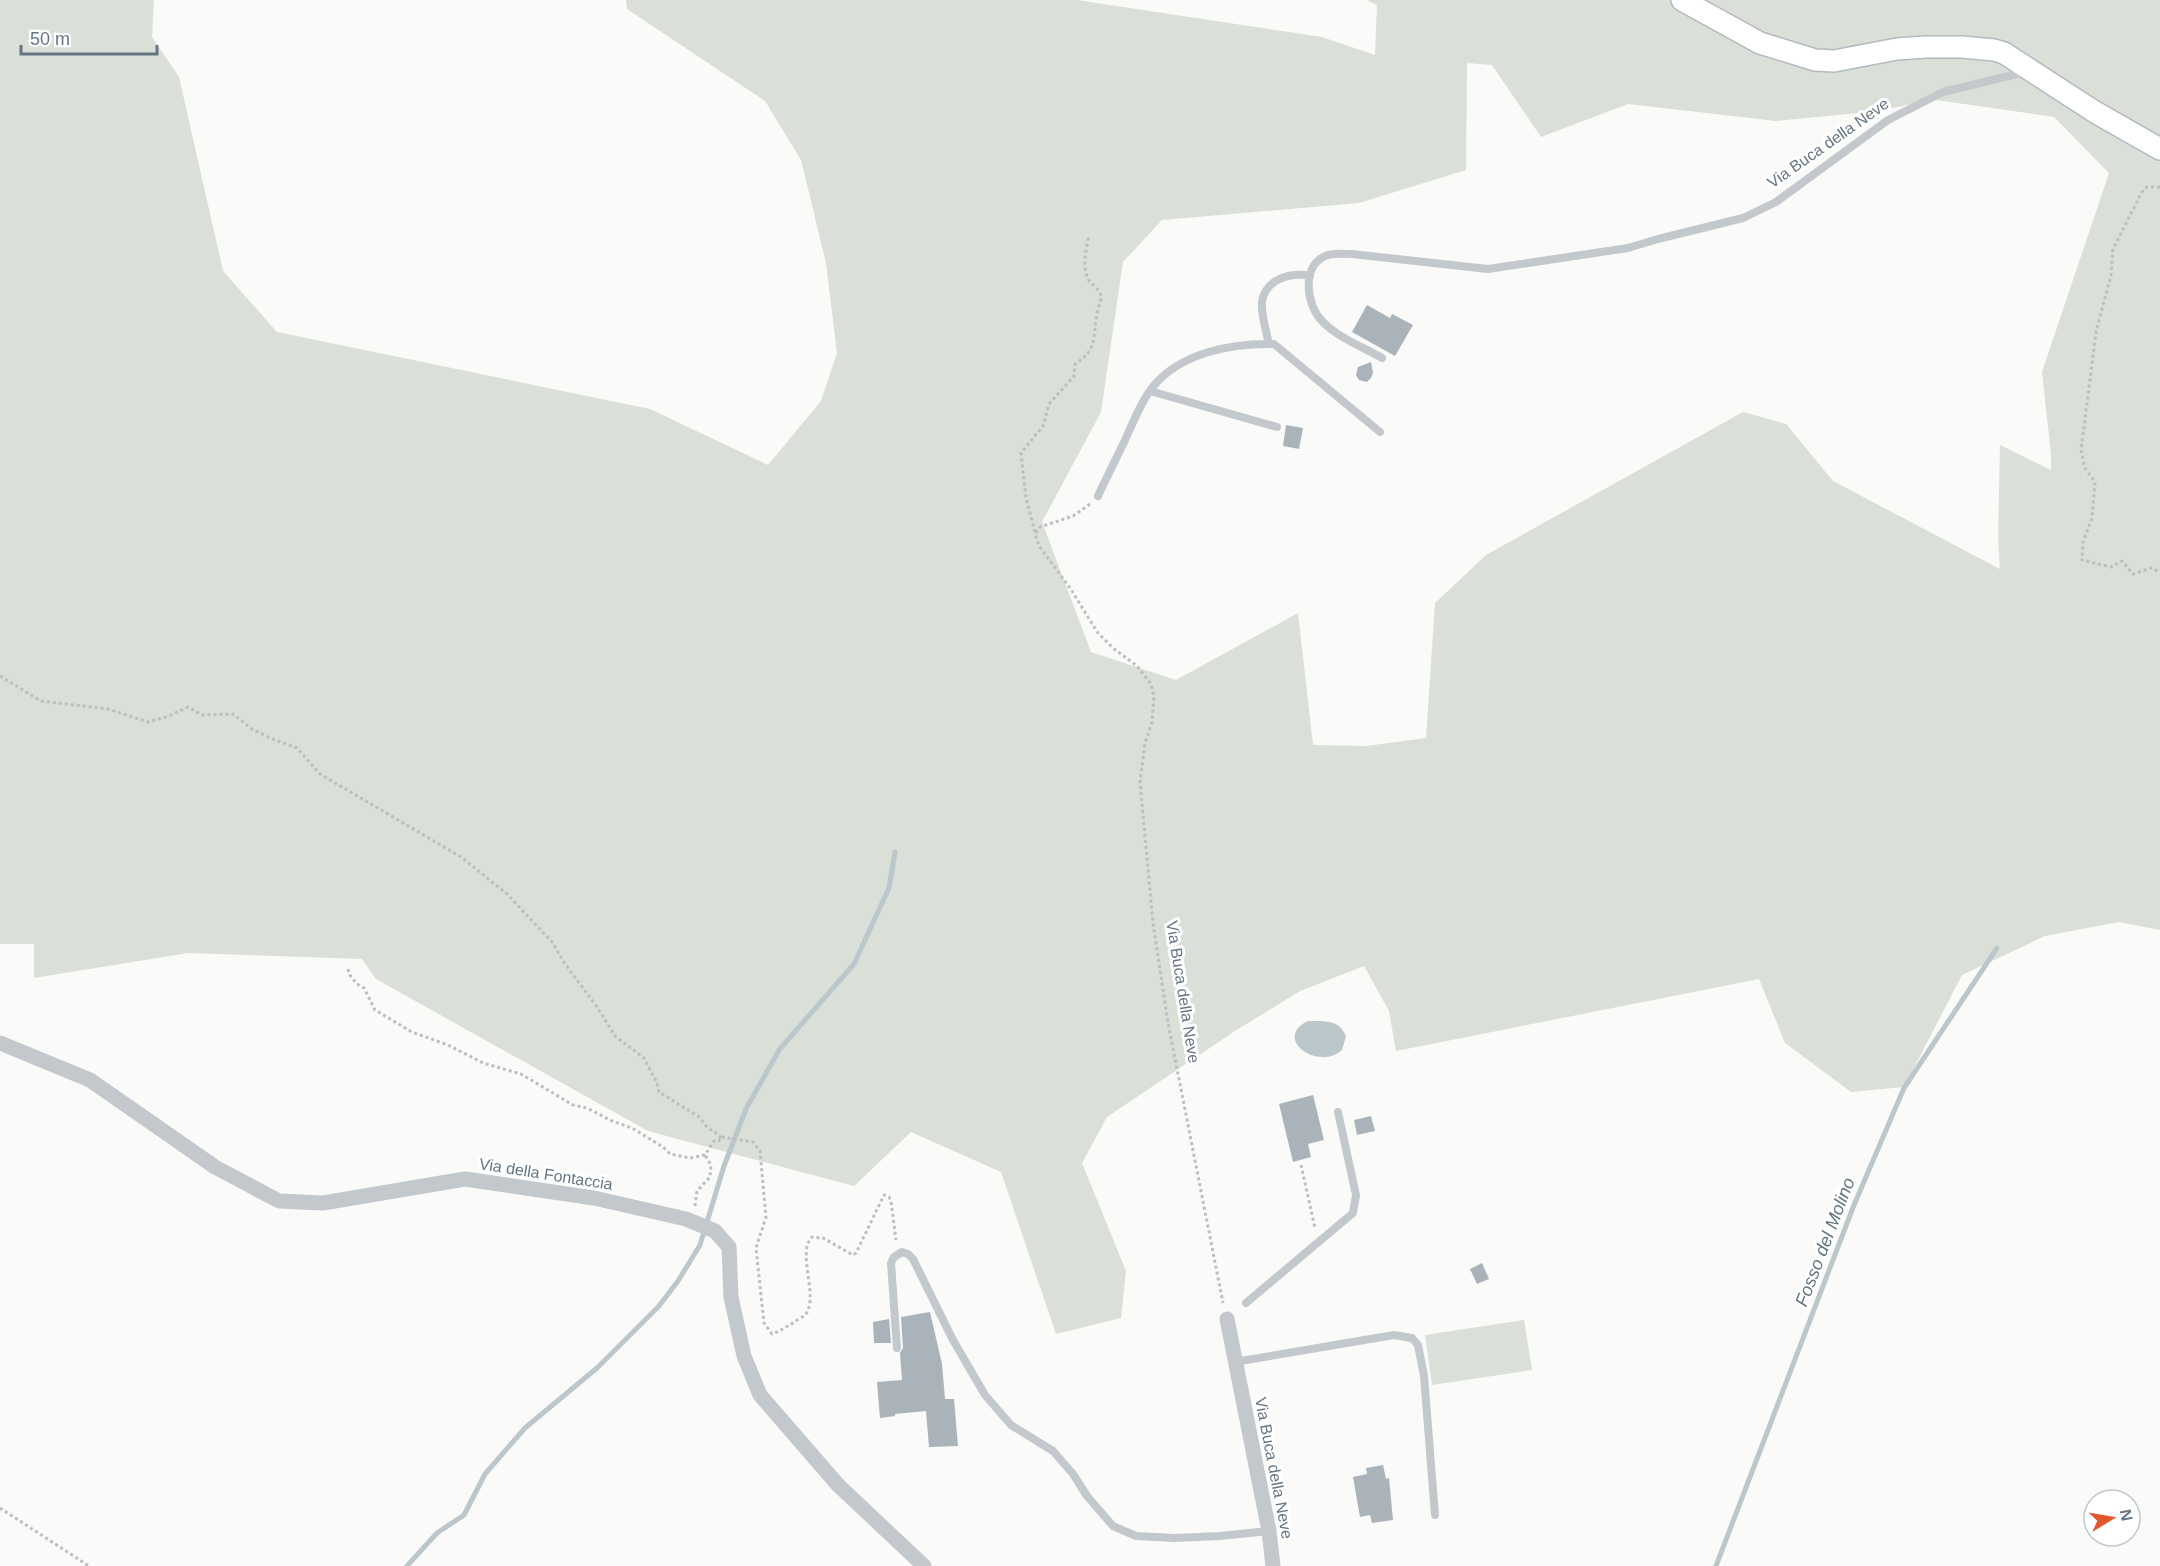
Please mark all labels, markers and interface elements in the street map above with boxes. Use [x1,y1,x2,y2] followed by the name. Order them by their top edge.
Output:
[21,18,158,56] scale bar
[30,29,70,49] text: 50 m
[1764,95,1892,191] street label: Via Buca della Neve
[1163,920,1203,1064] street label: Via Buca della Neve
[478,1155,614,1193] street label: Via della Fontaccia
[1791,1175,1859,1309] water label: Fosso del Molino
[1252,1396,1296,1540] street label: Via Buca della Neve
[2082,1488,2142,1548] north arrow
[2117,1508,2136,1523] text: N

